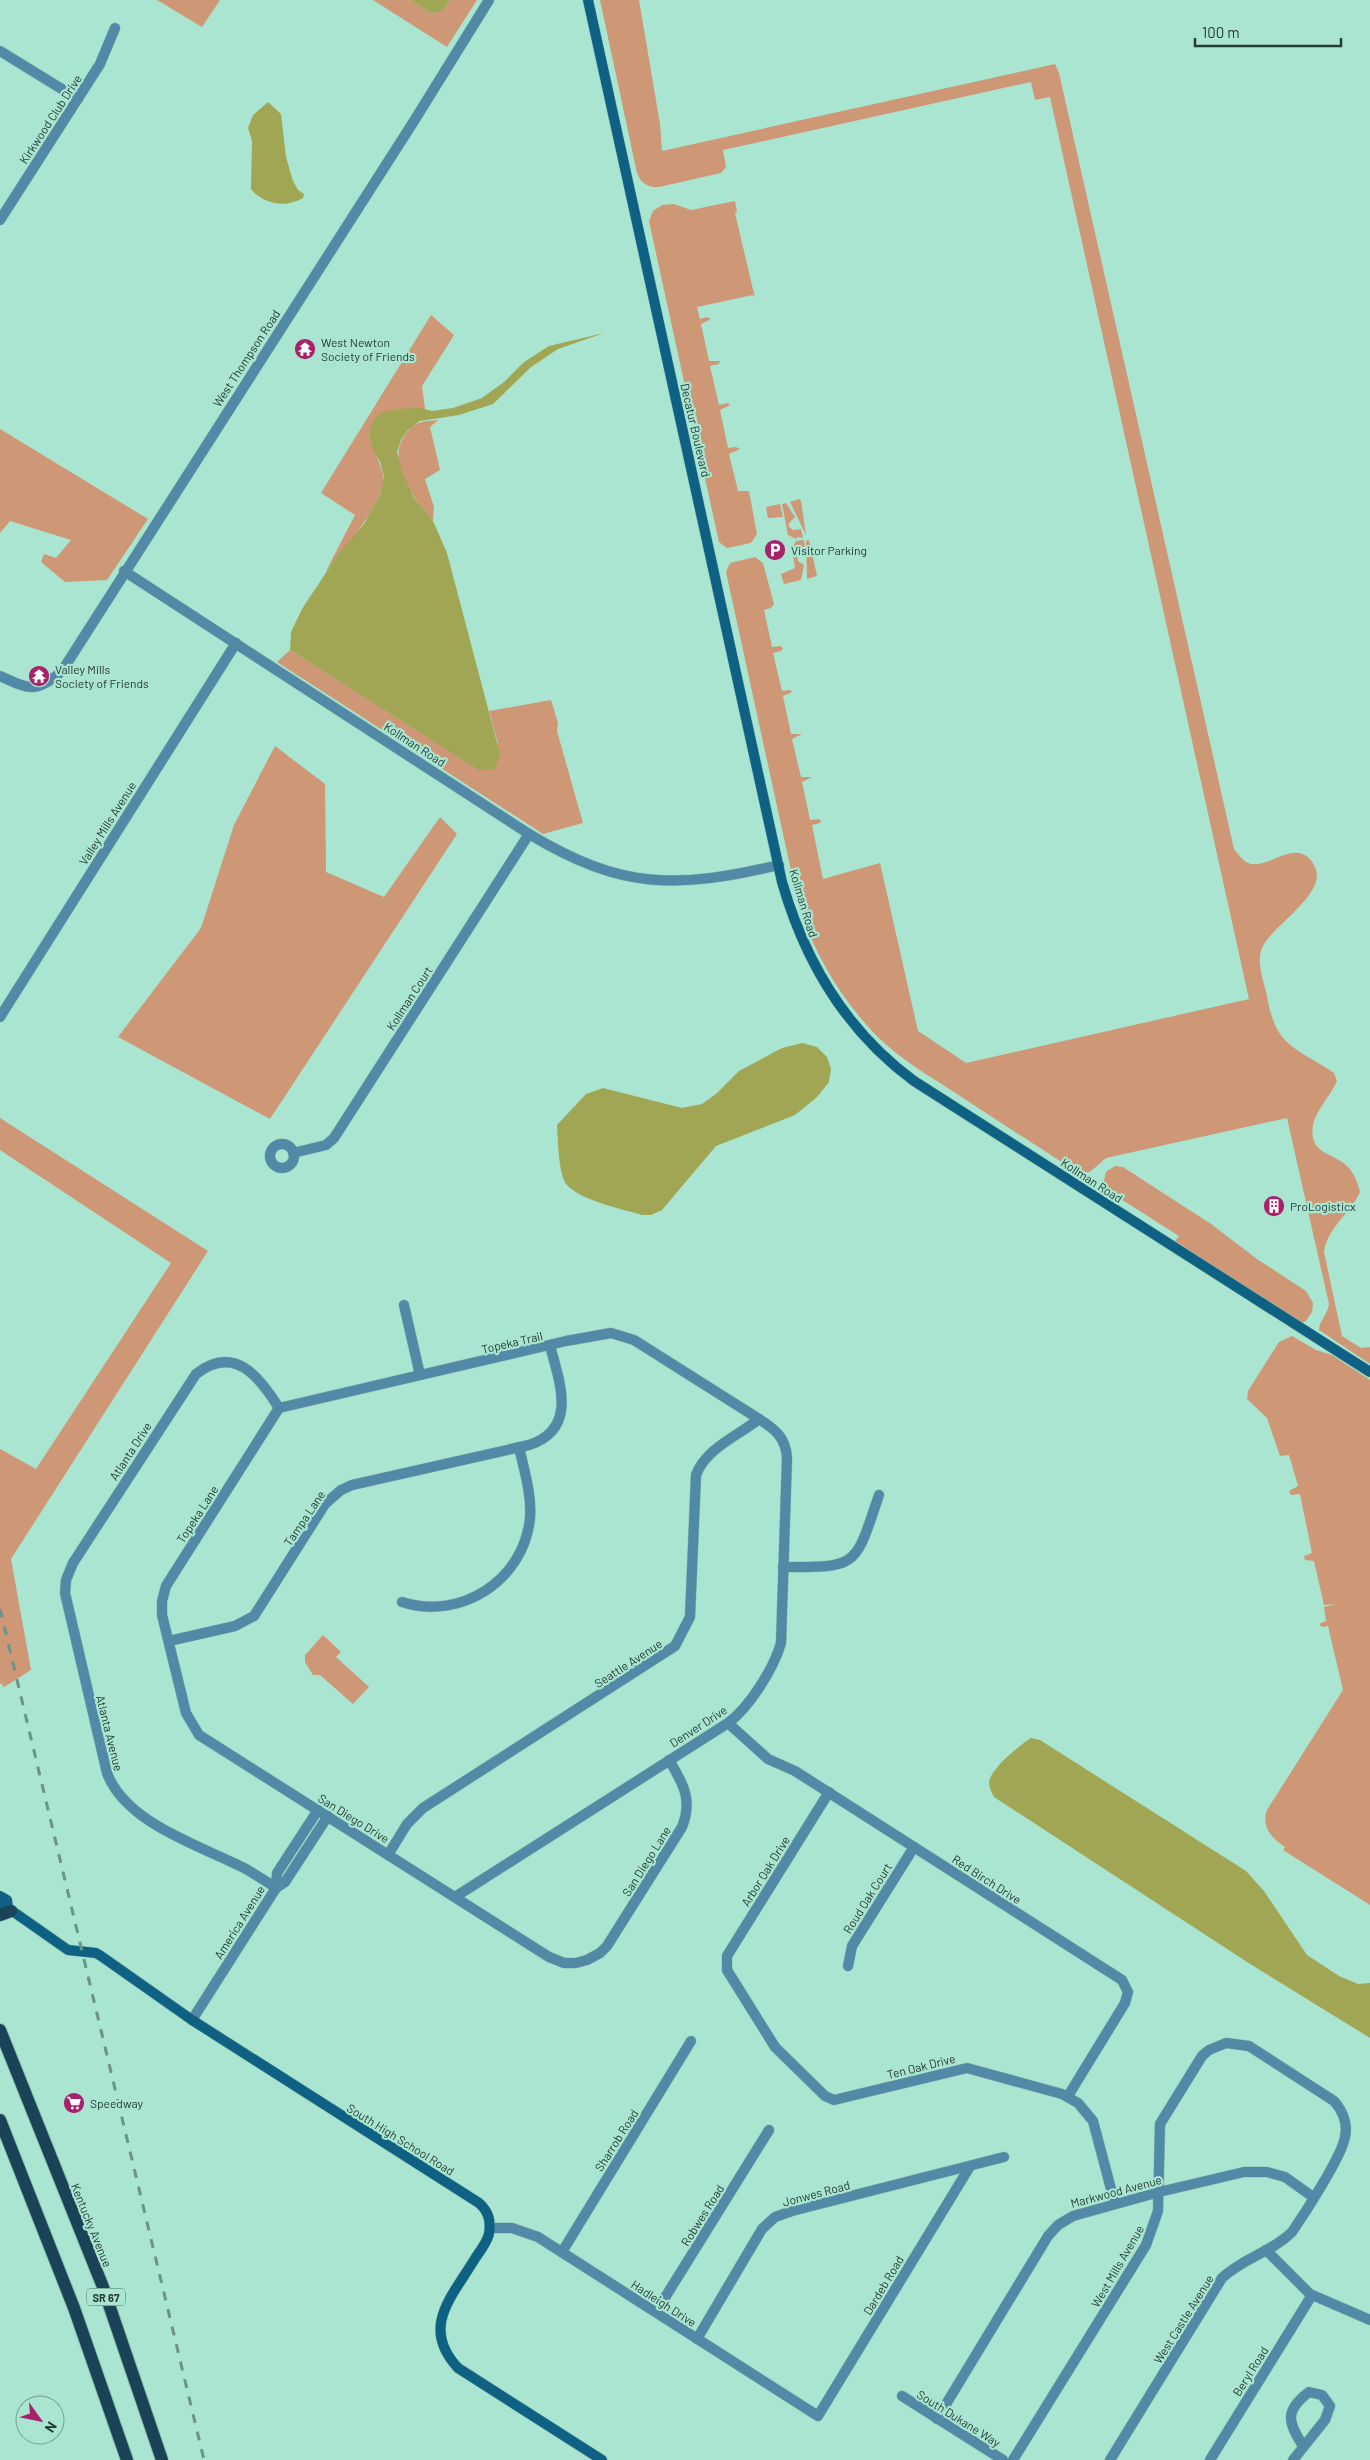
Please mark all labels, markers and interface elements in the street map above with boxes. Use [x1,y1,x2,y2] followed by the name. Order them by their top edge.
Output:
[1195,15,1341,47] scale bar
[1202,23,1240,41] text: 100 m
[16,72,84,166] street label: Kirkwood Club Drive
[209,307,283,409] street label: West Thompson Road
[321,335,415,363] place label: West Newton Society of Friends
[293,337,317,361] temple icon: West Newton Society of Friends
[678,382,714,478] street label: Decatur Boulevard
[763,538,787,562] parking icon: Visitor Parking
[791,543,867,557] place label: Visitor Parking
[55,662,149,690] place label: Valley Mills Society of Friends
[27,664,51,688] temple icon: Valley Mills Society of Friends
[382,719,448,769] street label: Kollman Road
[76,779,138,867] street label: Valley Mills Avenue
[787,867,821,939] street label: Kollman Road
[383,963,435,1033] street label: Kollman Court
[1059,1155,1125,1205] street label: Kollman Road
[1262,1194,1286,1218] building icon: ProLogisticx
[1290,1199,1356,1213] place label: ProLogisticx
[480,1328,544,1356] street label: Topeka Trail
[106,1419,154,1483] street label: Atlanta Drive
[173,1483,221,1545] street label: Topeka Lane
[280,1488,328,1548] street label: Tampa Lane
[592,1636,664,1690] street label: Seattle Avenue
[94,1694,126,1772] street label: Atlanta Avenue
[667,1702,729,1750] street label: Denver Drive
[316,1791,392,1845] street label: San Diego Drive
[619,1823,673,1899] street label: San Diego Lane
[738,1833,792,1909] street label: Arbor Oak Drive
[950,1852,1024,1906] street label: Red Birch Drive
[840,1860,894,1936] street label: Roud Oak Court
[211,1883,267,1961] street label: America Avenue
[885,2051,957,2081] street label: Ten Oak Drive
[62,2091,86,2115] supermarket icon: Speedway
[90,2096,143,2110] place label: Speedway
[345,2100,457,2178] street label: South High School Road
[591,2106,641,2174] street label: Sharrob Road
[1069,2172,1163,2210] street label: Markwood Avenue
[781,2177,851,2209] street label: Jonwes Road
[69,2181,115,2269] street label: Kentucky Avenue
[678,2182,726,2248] street label: Robwes Road
[1088,2223,1146,2309] street label: West Mills Avenue
[860,2253,906,2317] street label: Dardeb Road
[1150,2272,1216,2366] street label: West Castle Avenue
[629,2277,699,2329] street label: Hadleigh Drive
[87,2288,125,2306] road number: SR 67
[1229,2344,1271,2398] street label: Beryl Road
[915,2387,1004,2450] street label: South Dukane Way
[15,2395,65,2445] north arrow
[42,2419,61,2436] text: N

